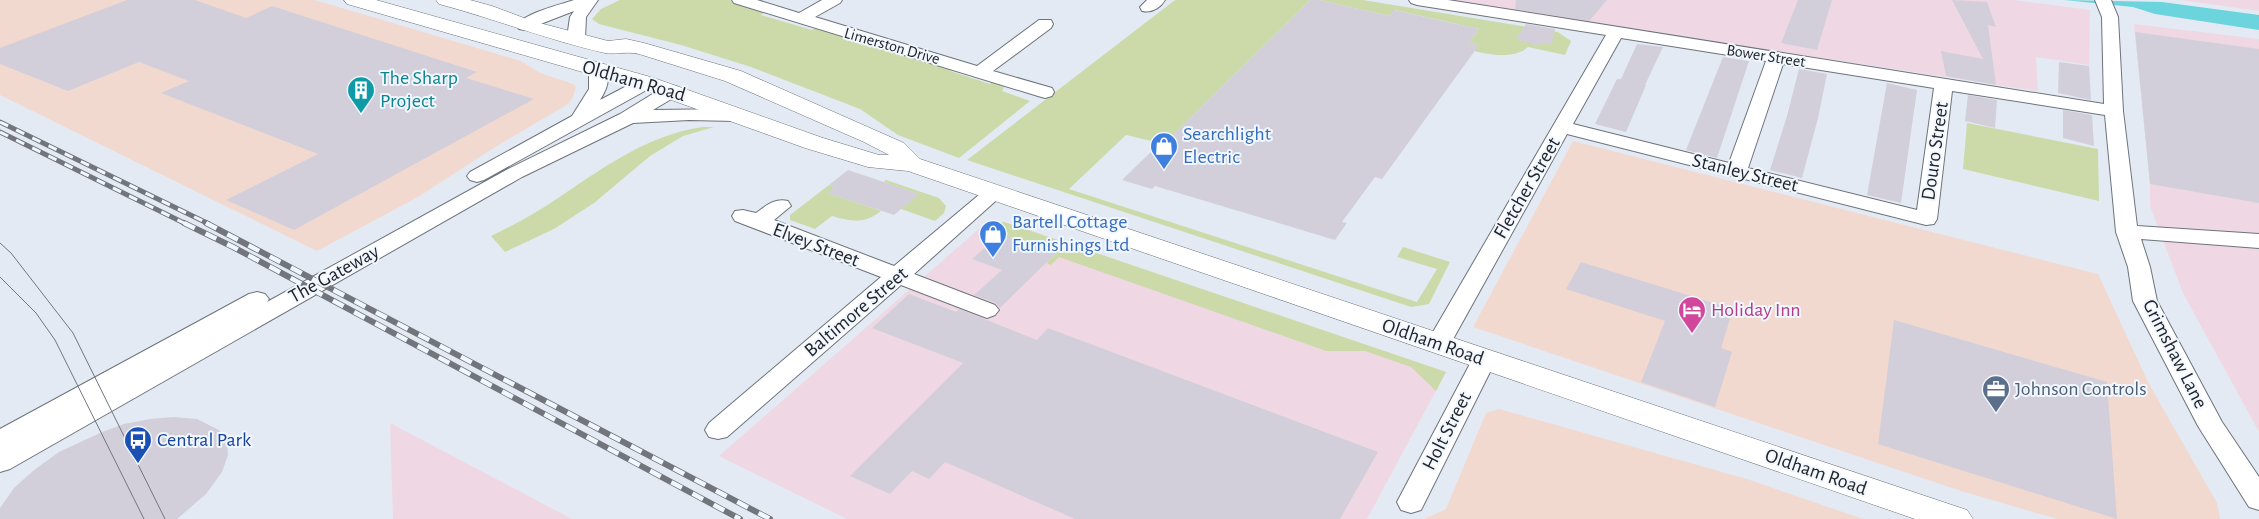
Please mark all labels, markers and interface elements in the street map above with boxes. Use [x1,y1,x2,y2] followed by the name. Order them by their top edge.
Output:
[842,25,942,67] street label: Limerston Drive
[1725,42,1807,70] street label: Bower Street
[580,57,688,105] street label: Oldham Road
[380,68,458,111] place label: The Sharp Project
[346,75,376,114] building icon: The Sharp Project
[1918,100,1952,202] street label: Douro Street
[1183,124,1272,167] place label: Searchlight Electric
[1149,131,1179,170] shop icon: Searchlight Electric
[1490,134,1564,242] street label: Fletcher Street
[1690,150,1801,196] street label: Stanley Street
[1012,212,1130,255] place label: Bartell Cottage Furnishings Ltd
[770,219,863,271] street label: Elvey Street
[978,219,1008,258] shop icon: Bartell Cottage Furnishings Ltd
[286,241,383,307] street label: The Gateway
[801,263,912,361] street label: Baltimore Street
[1677,295,1707,334] hotel icon: Holiday Inn
[2139,296,2211,412] street label: Grimshaw Lane
[1711,300,1801,320] place label: Holiday Inn
[1379,315,1487,369] street label: Oldham Road
[1981,374,2011,413] office icon: Johnson Controls
[2015,379,2147,399] place label: Johnson Controls
[1419,388,1475,473] street label: Holt Street
[123,425,153,464] bus stop icon: Central Park
[157,430,251,450] place label: Central Park
[1762,445,1870,499] street label: Oldham Road

